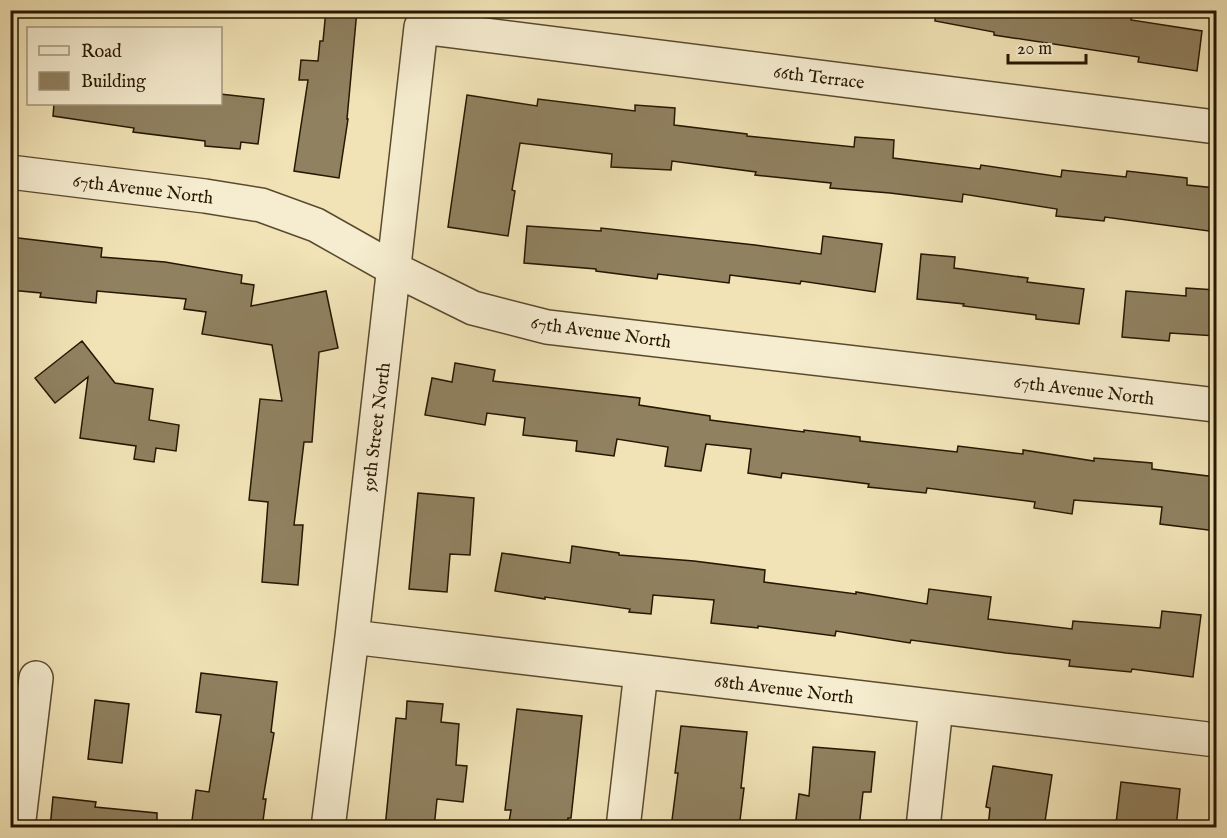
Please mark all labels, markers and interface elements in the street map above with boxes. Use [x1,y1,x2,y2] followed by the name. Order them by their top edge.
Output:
[27,27,222,105] legend
[1008,27,1086,65] scale bar
[1017,38,1052,61] text: 20 m
[81,41,122,64] text: Road
[772,61,866,95] street label: 66th Terrace
[81,71,146,94] text: Building
[71,170,215,211] street label: 67th Avenue North
[529,312,673,355] street label: 67th Avenue North
[358,361,397,493] street label: 59th Street North
[1012,371,1156,412] street label: 67th Avenue North
[713,671,855,711] street label: 68th Avenue North

